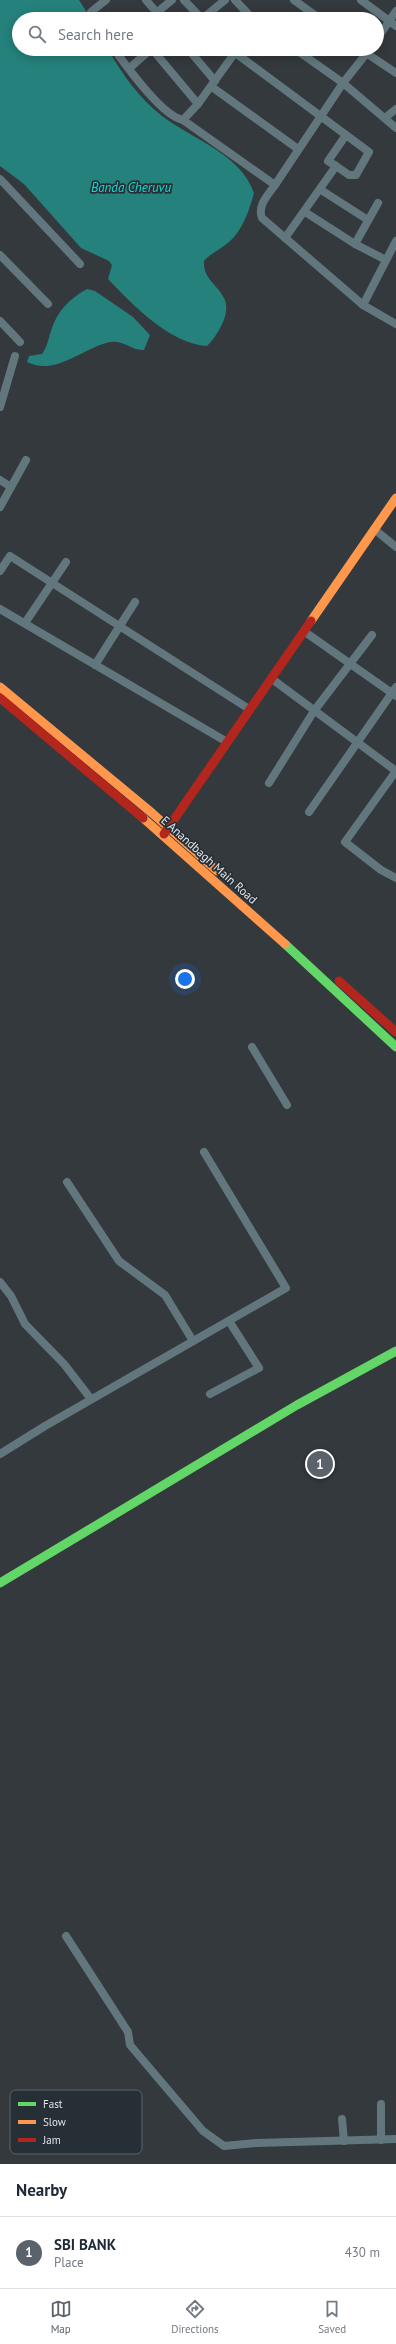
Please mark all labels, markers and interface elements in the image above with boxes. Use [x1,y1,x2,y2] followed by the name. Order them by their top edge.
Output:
[12,12,384,56] search box
[26,23,48,45] icon: search
[58,25,134,44] text: Search here
[91,179,171,196] water label: Banda Cheruvu
[158,812,261,907] street label: E Anandbagh Main Road
[175,969,195,989] your location
[307,1449,333,1479] pin: 1
[10,2090,142,2154] legend
[43,2097,63,2111] text: Fast
[43,2115,66,2129] text: Slow
[42,2133,61,2147] text: Jam
[16,2179,67,2201] text: Nearby
[54,2235,116,2254] text: SBI BANK
[25,2244,33,2261] text: 1
[345,2244,380,2261] text: 430 m
[54,2254,84,2271] text: Place
[50,2298,72,2336] tab: Map
[171,2298,219,2336] tab: Directions
[318,2298,346,2336] tab: Saved

